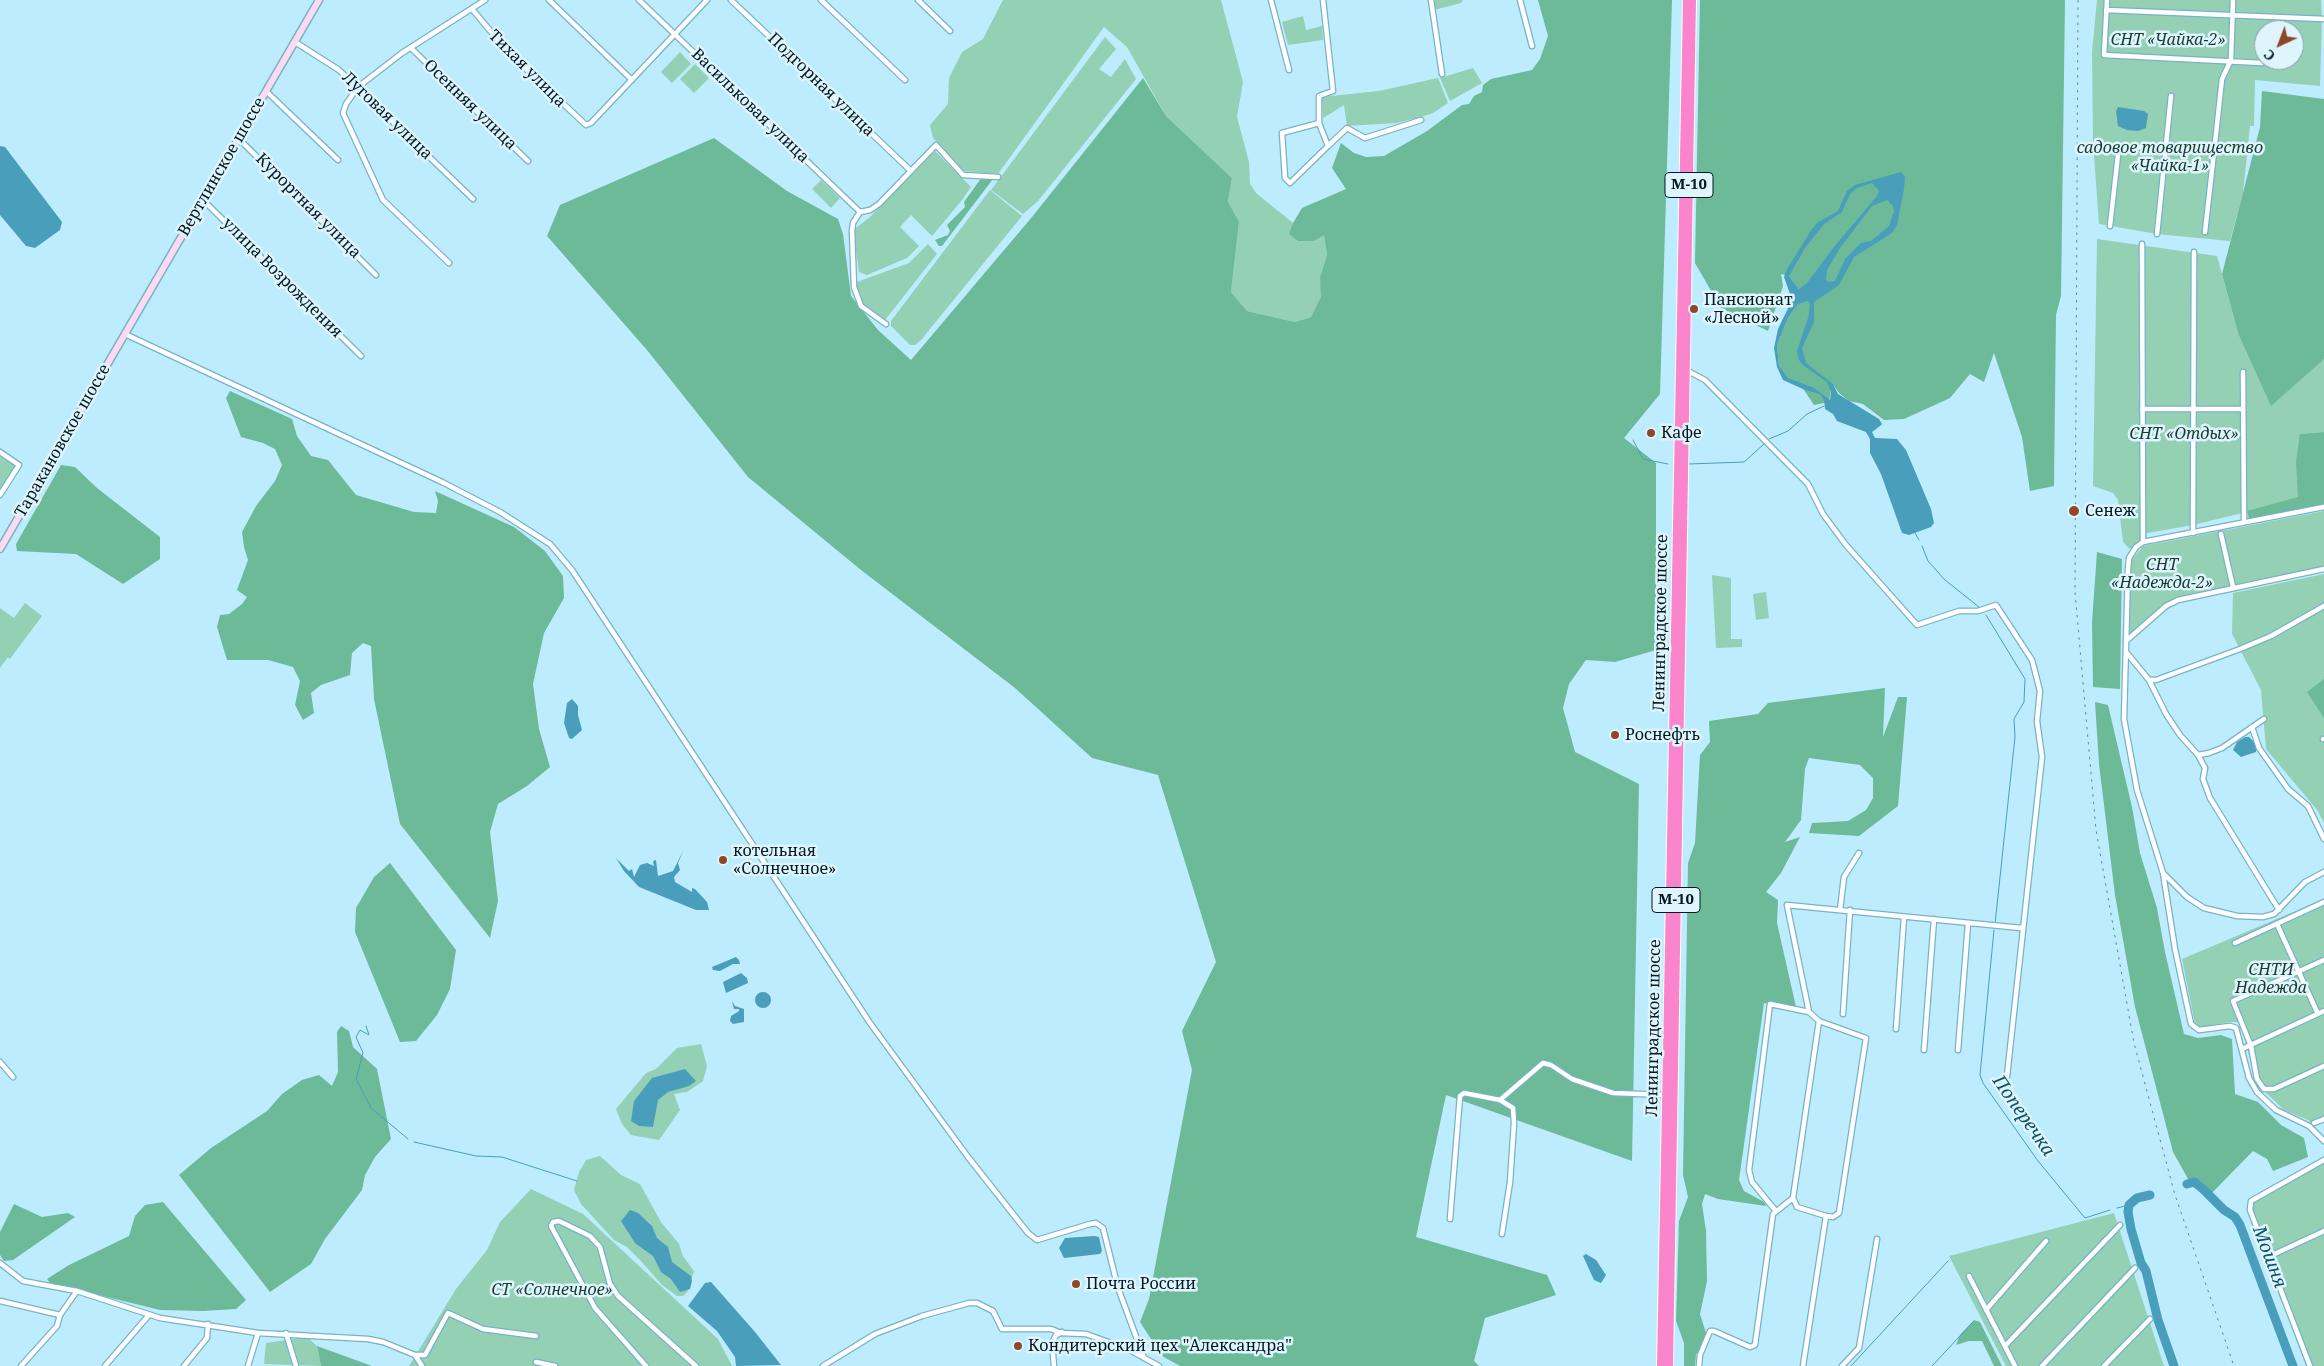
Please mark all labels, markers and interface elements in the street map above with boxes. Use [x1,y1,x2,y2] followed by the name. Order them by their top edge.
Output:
[2254,20,2304,70] north arrow
[484,26,570,112] street label: Тихая улица
[764,29,878,141] street label: Подгорная улица
[2110,30,2226,50] park label: СНТ «Чайка-2»
[687,45,813,167] street label: Васильковая улица
[2259,46,2279,66] text: С
[420,56,520,154] street label: Осенняя улица
[338,68,436,164] street label: Луговая улица
[174,94,270,240] street label: Вертлинское шоссе
[2077,138,2263,176] park label: садовое товарищество «Чайка-1»
[251,149,365,263] street label: Курортная улица
[1665,172,1713,198] road number: М-10
[218,214,346,342] street label: улица Возрождения
[1704,290,1793,328] place label: Пансионат «Лесной»
[1688,303,1700,315] marker: Пансионат «Лесной»
[11,361,115,521] street label: Таракановское шоссе
[1661,423,1702,443] place label: Кафе
[2129,424,2239,444] park label: СНТ «Отдых»
[1645,427,1657,439] marker: Кафе
[2085,501,2135,521] place label: Сенеж
[2067,504,2081,518] marker: Сенеж
[1650,534,1672,712] street label: Ленинградское шоссе
[2111,555,2213,593] park label: СНТ «Надежда-2»
[1625,725,1700,745] place label: Роснефть
[1609,729,1621,741] marker: Роснефть
[733,841,836,879] place label: котельная «Солнечное»
[717,854,729,866] marker: котельная «Солнечное»
[1652,888,1700,912] road number: М-10
[1643,939,1665,1117] street label: Ленинградское шоссе
[2235,960,2307,998] park label: СНТИ Надежда
[1987,1071,2059,1161] water label: Поперечка
[2247,1223,2291,1291] water label: Мошня
[1086,1274,1196,1294] place label: Почта России
[1070,1278,1082,1290] marker: Почта России
[491,1280,613,1300] park label: СТ «Солнечное»
[1028,1336,1292,1356] place label: Кондитерский цех "Александра"
[1012,1340,1024,1352] marker: Кондитерский цех "Александра"

